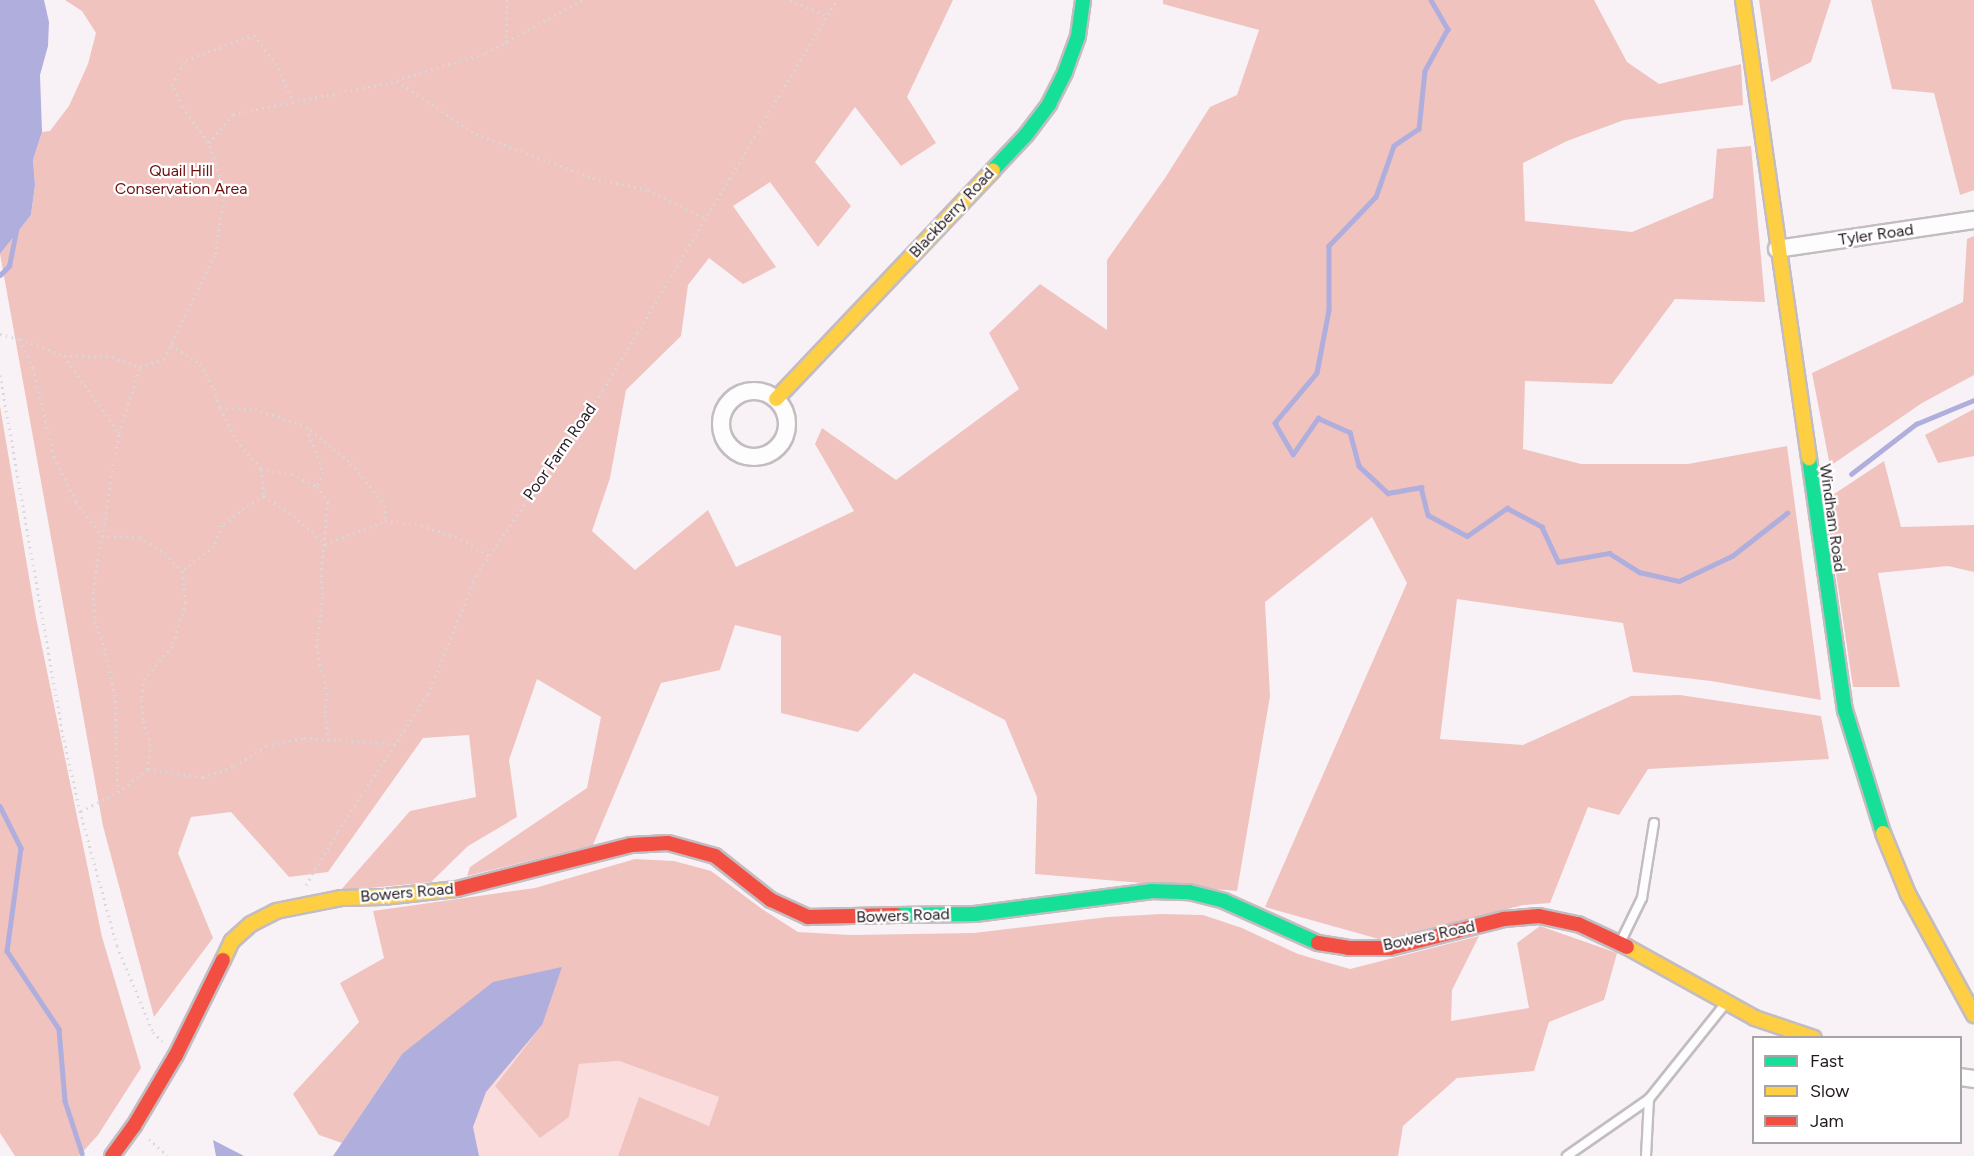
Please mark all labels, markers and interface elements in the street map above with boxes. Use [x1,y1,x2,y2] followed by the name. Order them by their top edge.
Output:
[115,161,247,199] park label: Quail Hill Conservation Area
[905,164,999,262] street label: Blackberry Road
[1837,220,1915,250] street label: Tyler Road
[520,400,600,504] street label: Poor Farm Road
[1815,463,1849,573] street label: Windham Road
[360,879,454,907] street label: Bowers Road
[856,905,950,927] street label: Bowers Road
[1381,917,1477,955] street label: Bowers Road
[1752,1036,1962,1144] legend
[1810,1050,1844,1072] text: Fast
[1810,1080,1849,1102] text: Slow
[1810,1110,1844,1132] text: Jam

